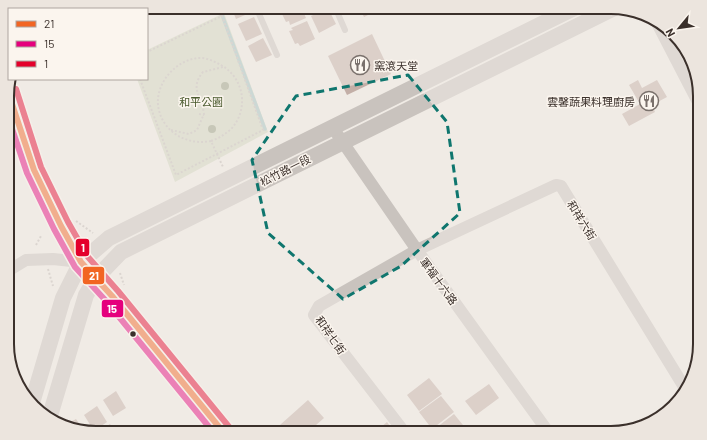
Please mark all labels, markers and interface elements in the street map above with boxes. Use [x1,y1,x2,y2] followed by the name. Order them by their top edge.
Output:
[8,8,148,80] legend
[659,8,699,48] north arrow
[44,16,54,30] text: 21
[662,27,677,39] text: N
[44,36,54,50] text: 15
[349,54,371,76] restaurant icon: 窯滾天堂
[44,56,48,70] text: 1
[374,59,418,72] place label: 窯滾天堂
[638,90,660,112] restaurant icon: 雲馨蔬果料理廚房
[179,95,223,108] park label: 和平公園
[547,95,635,108] place label: 雲馨蔬果料理廚房
[258,152,312,188] street label: 松竹路一段
[565,198,599,242] street label: 和祥六街
[75,238,90,257] line badge: 1
[81,241,85,254] text: 1
[418,255,460,307] street label: 軍福十六路
[82,266,105,285] line badge: 21
[89,269,99,282] text: 21
[101,299,124,318] line badge: 15
[107,302,117,315] text: 15
[313,313,349,357] street label: 和祥七街
[128,329,138,339] unlabelled marker

